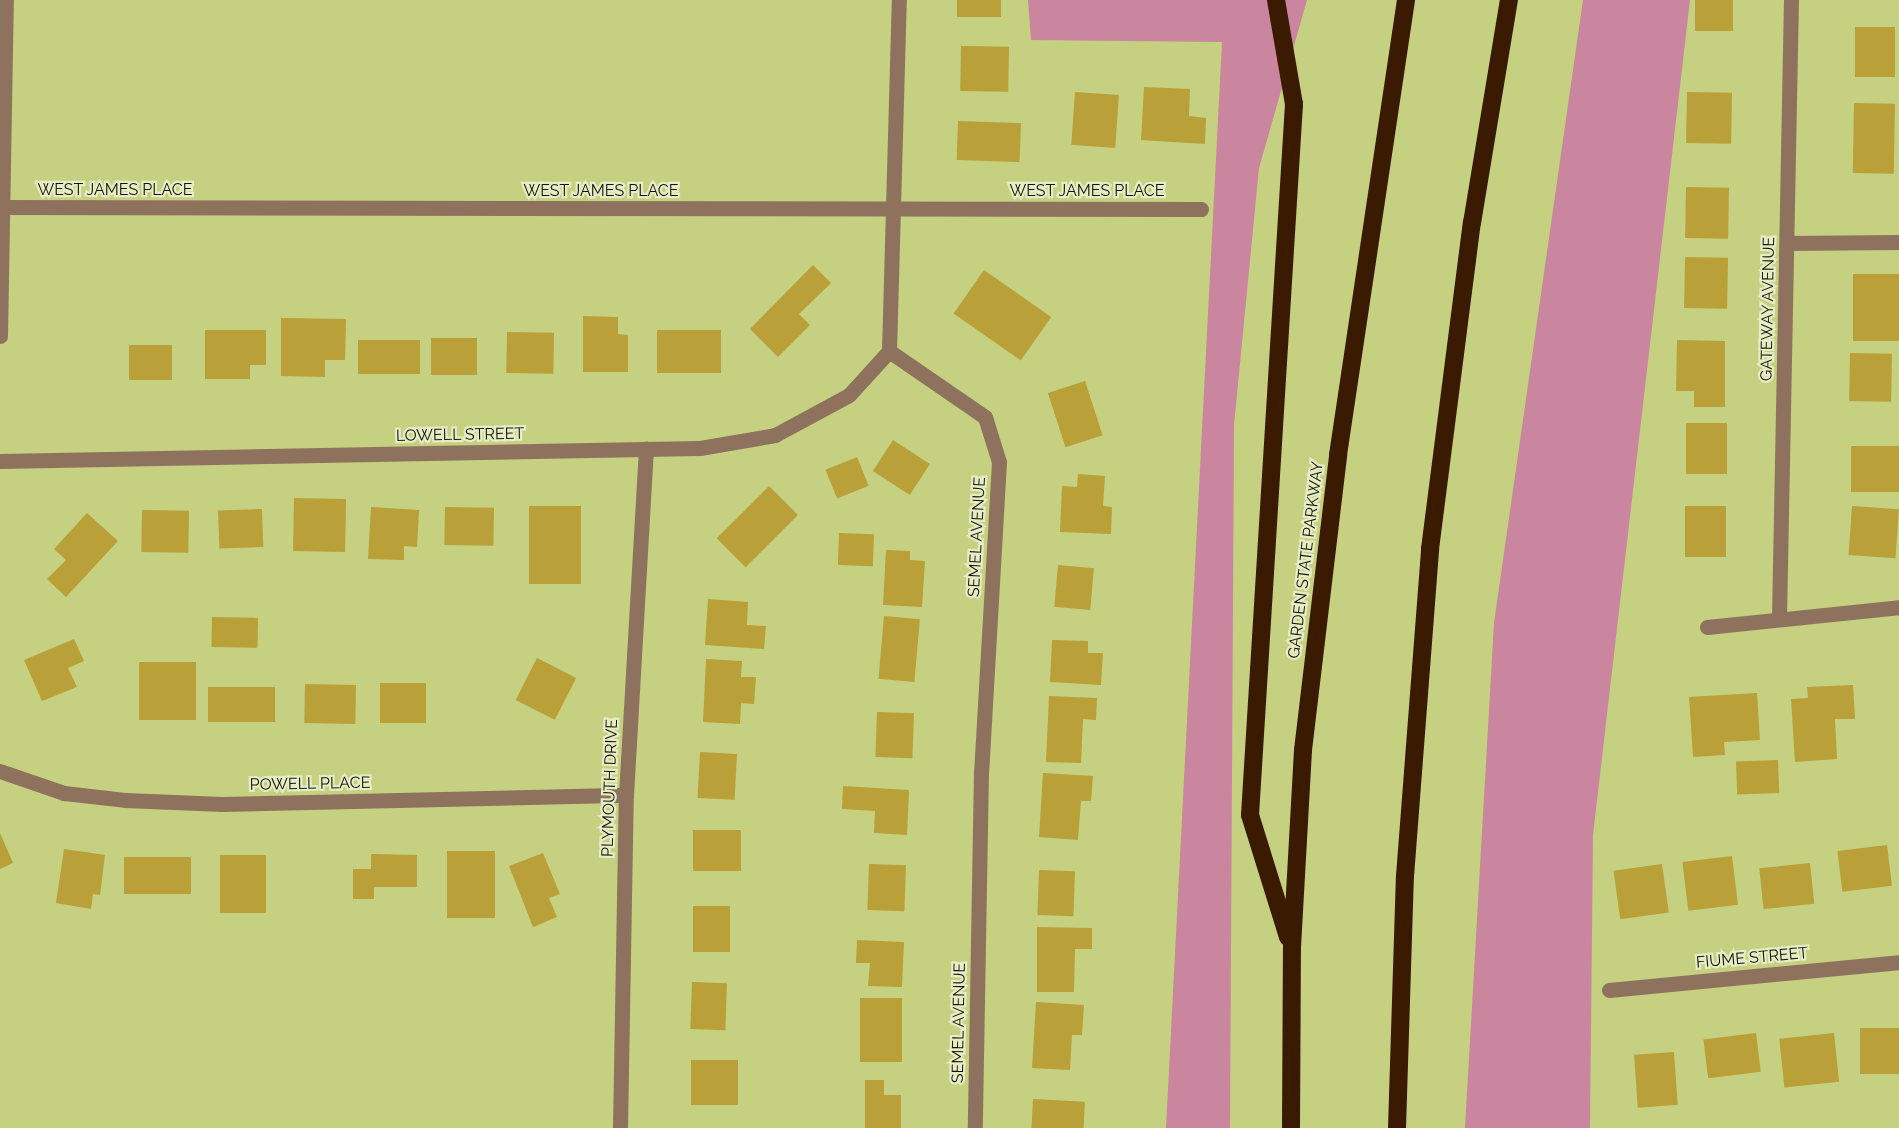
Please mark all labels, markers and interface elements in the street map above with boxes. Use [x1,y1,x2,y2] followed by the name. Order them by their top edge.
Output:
[37,180,193,200] street label: WEST JAMES PLACE
[523,181,679,201] street label: WEST JAMES PLACE
[1009,181,1165,201] street label: WEST JAMES PLACE
[1757,236,1779,382] street label: GATEWAY AVENUE
[395,424,525,446] street label: LOWELL STREET
[1284,460,1328,660] street label: GARDEN STATE PARKWAY
[964,476,990,598] street label: SEMEL AVENUE
[598,719,622,857] street label: PLYMOUTH DRIVE
[249,773,371,795] street label: POWELL PLACE
[1695,944,1809,972] street label: FIUME STREET
[948,962,970,1084] street label: SEMEL AVENUE

